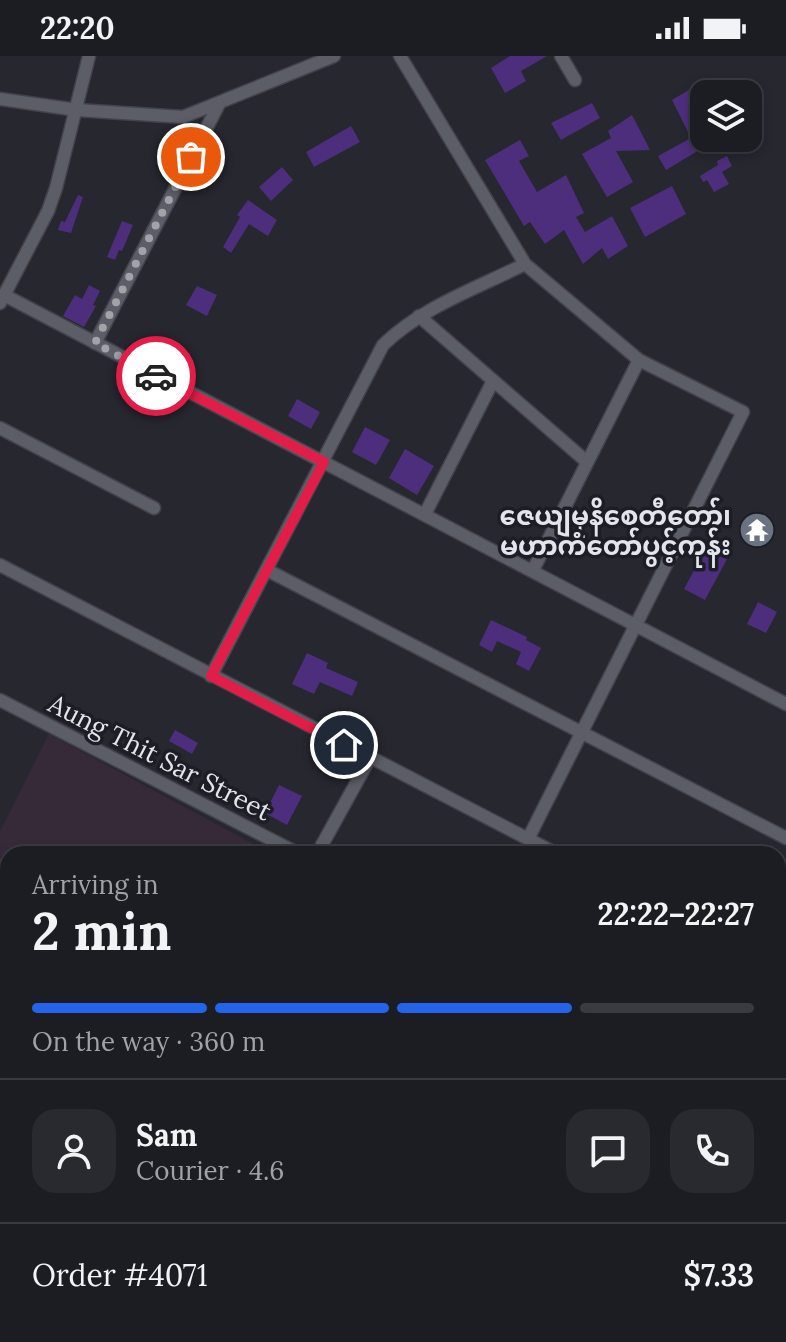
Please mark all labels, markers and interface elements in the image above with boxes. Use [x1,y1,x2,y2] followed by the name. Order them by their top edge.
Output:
[40,9,115,47] text: 22:20
[690,80,762,152] map controls
[690,80,762,152] button: layers
[157,123,225,191] pin
[169,135,213,179] icon: bag
[116,336,196,416] courier
[134,354,178,398] icon: car
[500,497,731,568] place label: ဇေယျမုနိစေတီတော်၊ မဟာကံတော်ပွင့်ကုန်း
[738,511,776,549] temple icon: ဇေယျမုနိစေတီတော်၊ မဟာကံတော်ပွင့်ကုန်း
[42,686,277,827] street label: Aung Thit Sar Street
[310,711,378,779] pin
[322,723,366,767] icon: home
[32,868,159,901] text: Arriving in
[597,895,754,933] text: 22:22–22:27
[32,898,171,964] text: 2 min
[32,1025,265,1058] text: On the way · 360 m
[32,1109,116,1193] button: person
[566,1109,650,1193] button: chat
[670,1109,754,1193] button: phone
[136,1116,197,1154] text: Sam
[136,1154,284,1187] text: Courier · 4.6
[32,1256,208,1294] text: Order #4071
[684,1256,754,1294] text: $7.33

